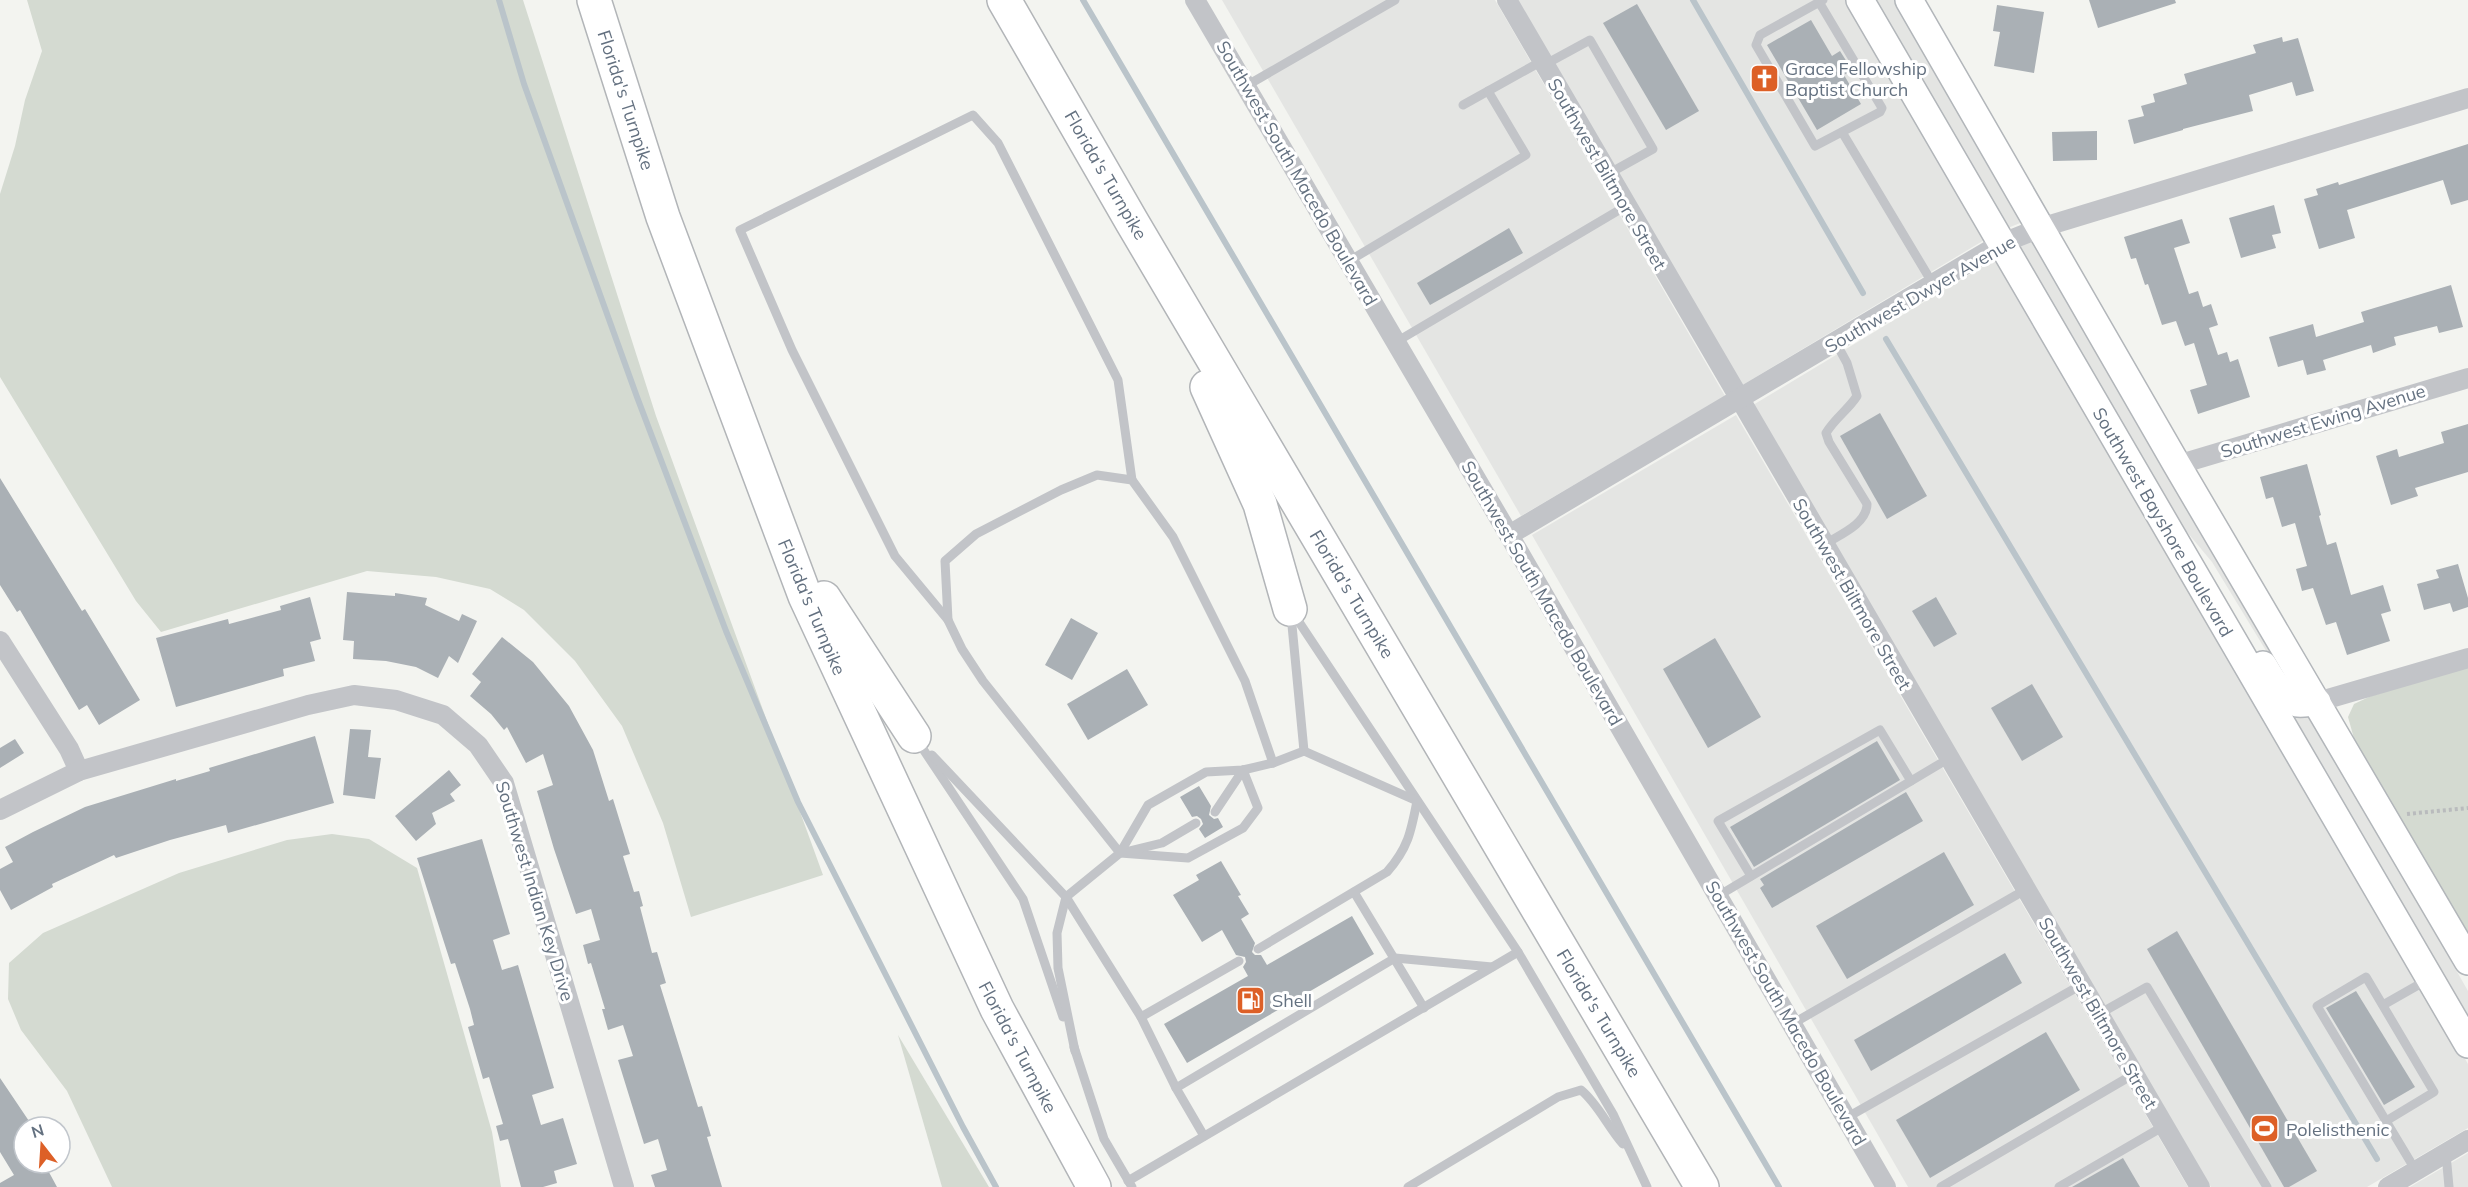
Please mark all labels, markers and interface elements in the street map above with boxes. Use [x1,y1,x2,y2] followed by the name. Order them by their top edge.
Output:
[593,27,659,173] street label: Florida's Turnpike
[1212,36,1382,310] street label: Southwest South Macedo Boulevard
[1785,57,1927,101] place label: Grace Fellowship Baptist Church
[1748,62,1780,94] church icon: Grace Fellowship Baptist Church
[1543,74,1671,274] street label: Southwest Biltmore Street
[1060,106,1152,244] street label: Florida's Turnpike
[1821,230,2019,358] street label: Southwest Dwyer Avenue
[2218,379,2428,463] street label: Southwest Ewing Avenue
[2088,403,2238,641] street label: Southwest Bayshore Boulevard
[1457,456,1627,730] street label: Southwest South Macedo Boulevard
[1788,494,1916,694] street label: Southwest Biltmore Street
[1305,526,1399,662] street label: Florida's Turnpike
[773,535,851,679] street label: Florida's Turnpike
[491,778,579,1004] street label: Southwest Indian Key Drive
[1701,876,1871,1150] street label: Southwest South Macedo Boulevard
[2034,913,2162,1113] street label: Southwest Biltmore Street
[1552,945,1646,1081] street label: Florida's Turnpike
[974,977,1062,1117] street label: Florida's Turnpike
[1235,984,1267,1016] fuel station icon: Shell
[1272,989,1312,1012] place label: Shell
[2249,1113,2281,1145] sports icon: Polelisthenic
[12,1115,72,1175] north arrow
[2286,1118,2390,1141] place label: Polelisthenic
[29,1119,46,1142] text: N

